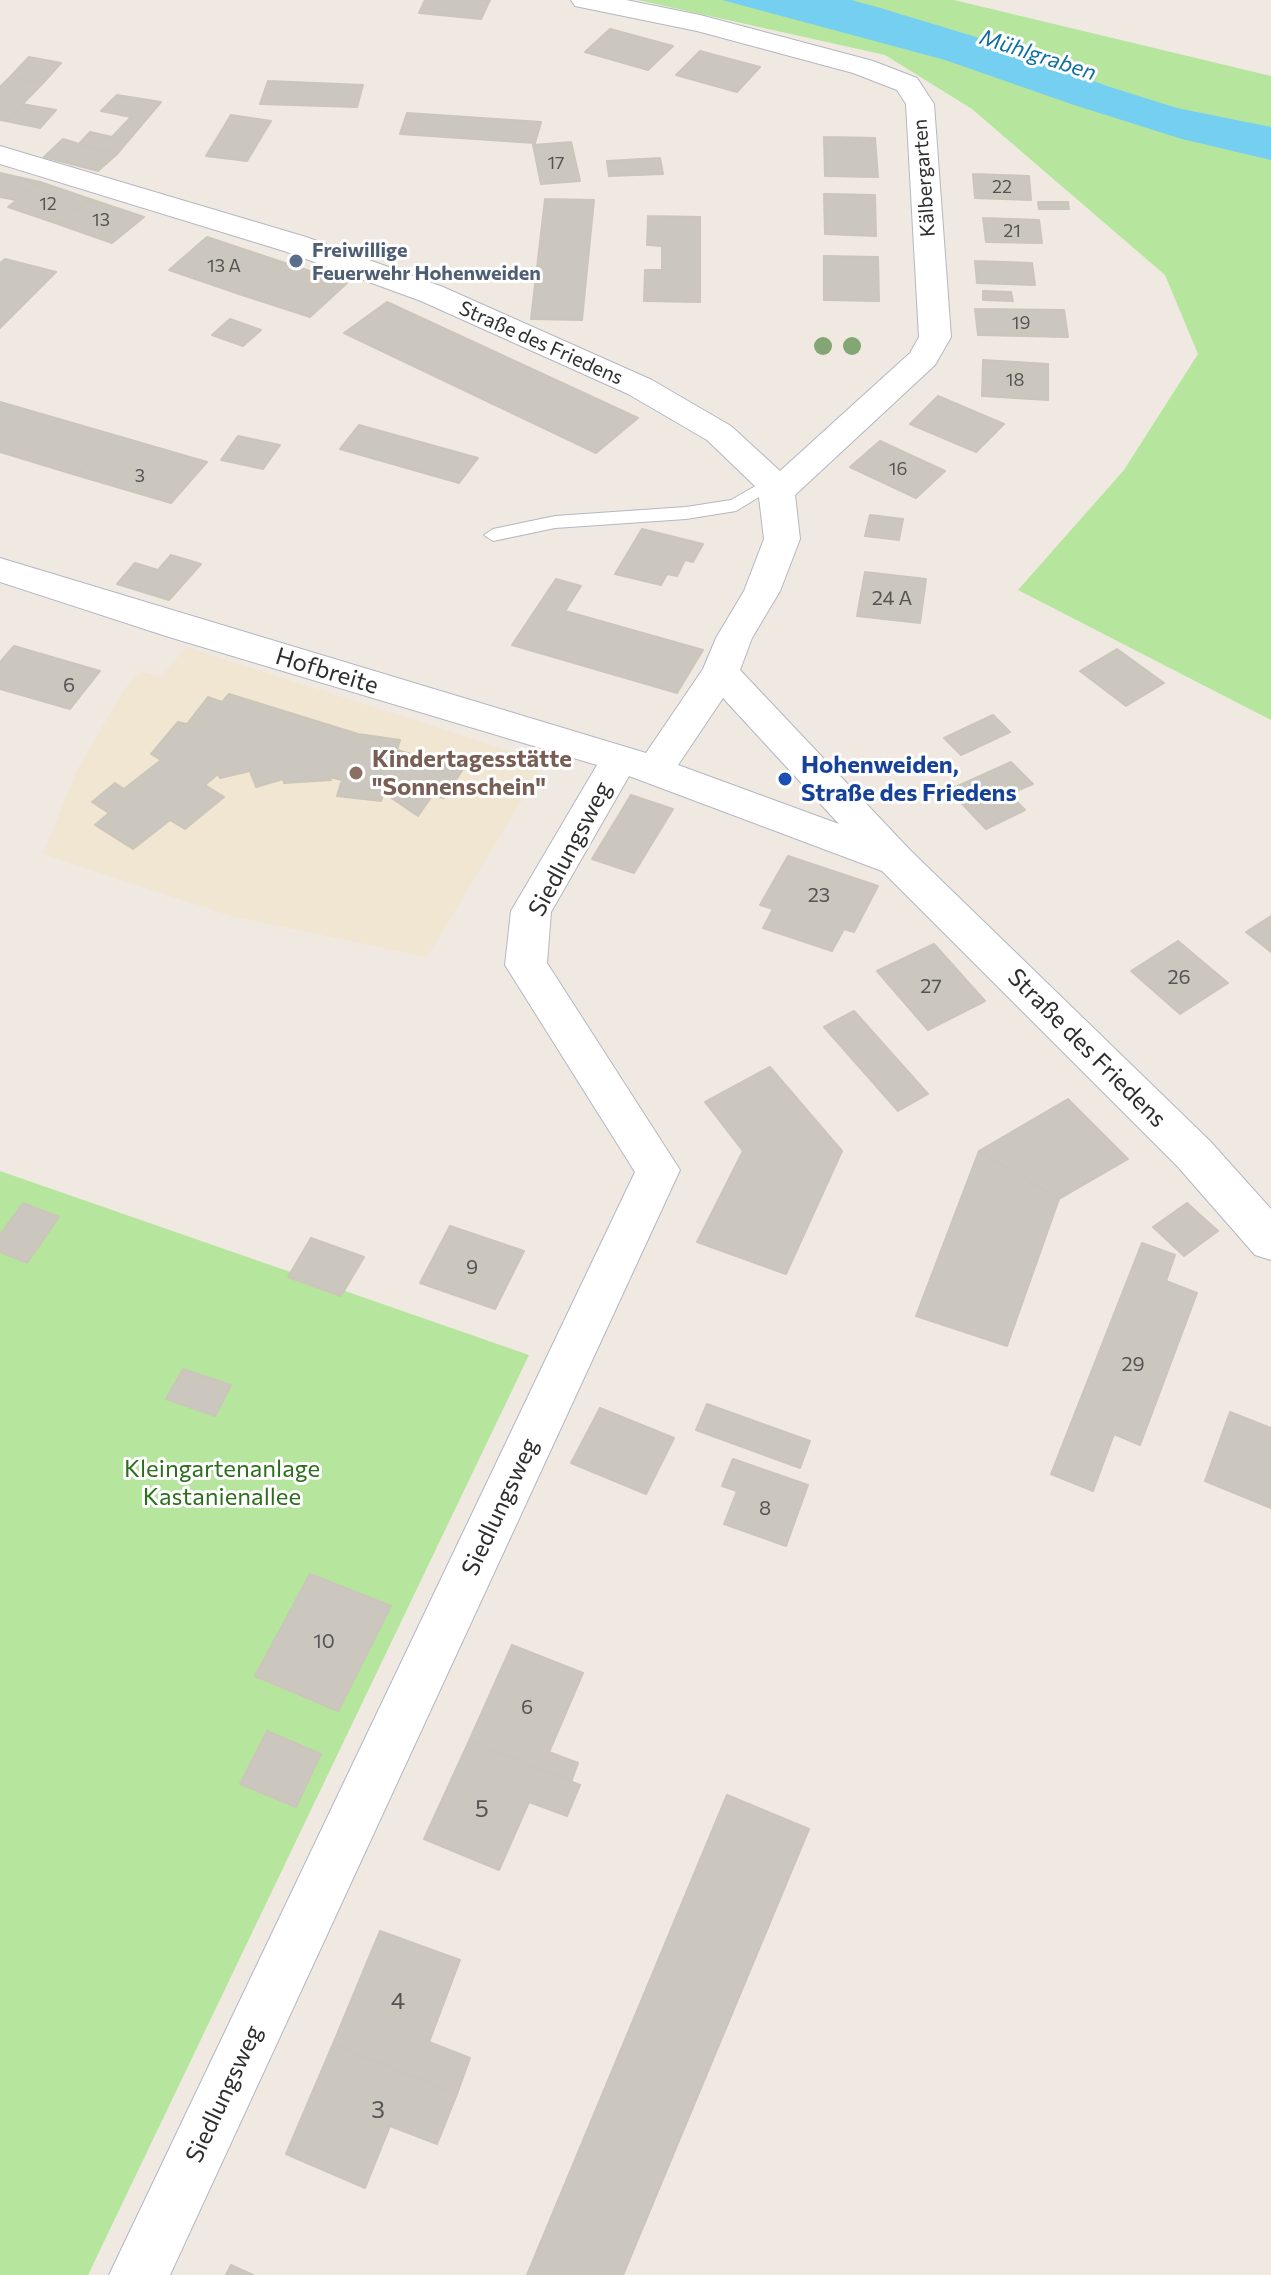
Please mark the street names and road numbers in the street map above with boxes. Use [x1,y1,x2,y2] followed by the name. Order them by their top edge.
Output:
[908,118,940,238] street label: Kälbergarten
[455,296,627,390] street label: Straße des Friedens
[272,642,382,700] street label: Hofbreite
[523,777,617,921] street label: Siedlungsweg
[1002,963,1172,1133] street label: Straße des Friedens
[456,1434,544,1580] street label: Siedlungsweg
[180,2021,268,2167] street label: Siedlungsweg

